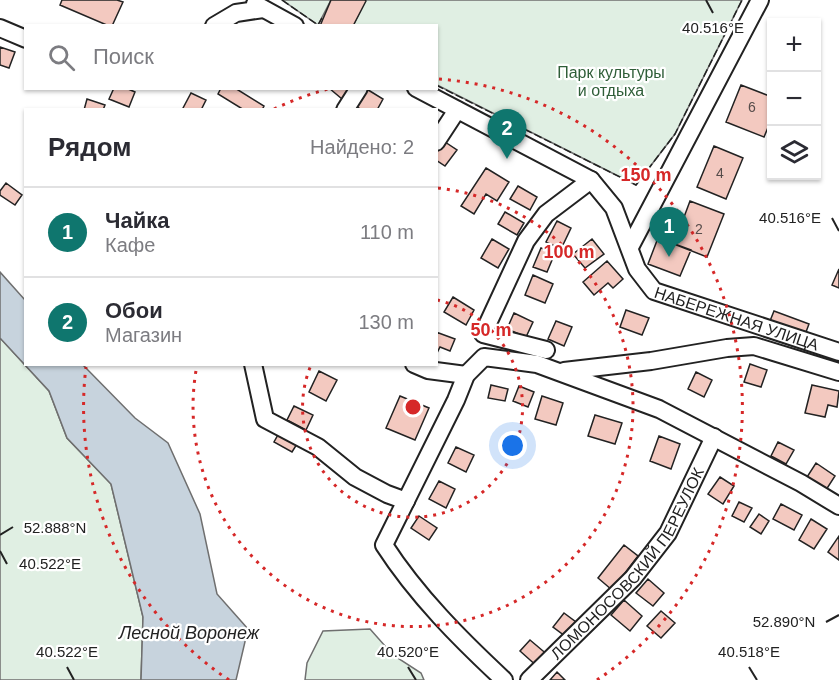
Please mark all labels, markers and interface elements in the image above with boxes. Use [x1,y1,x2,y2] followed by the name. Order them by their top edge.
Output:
[767,18,821,180] map controls
[767,18,821,72] button: +
[682,19,744,36] text: 40.516°E
[24,24,438,90] search box
[45,41,78,74] icon: search
[93,44,154,69] text: Поиск
[557,64,665,99] park label: Парк культуры и отдыха
[767,72,821,126] button: −
[748,99,756,115] house number: 6
[488,110,526,159] pin: 2
[767,126,821,180] button: layers
[48,132,131,162] text: Рядом
[310,136,414,158] text: Найдено: 2
[620,165,672,185] text: 150 m
[716,165,724,181] house number: 4
[105,208,169,233] text: Чайка
[650,208,688,257] pin: 1
[759,209,821,226] text: 40.516°E
[62,221,73,243] text: 1
[360,221,414,243] text: 110 m
[695,221,703,237] house number: 2
[105,234,155,256] text: Кафе
[543,242,595,262] text: 100 m
[652,283,821,353] street label: НАБЕРЕЖНАЯ УЛИЦА
[105,298,163,323] text: Обои
[62,311,73,333] text: 2
[358,311,414,333] text: 130 m
[470,320,512,340] text: 50 m
[105,324,182,346] text: Магазин
[403,397,423,417] centre of rings
[498,431,527,460] your location
[547,464,707,662] street label: ЛОМОНОСОВСКИЙ ПЕРЕУЛОК
[24,519,86,536] text: 52.888°N
[19,555,81,572] text: 40.522°E
[753,613,815,630] text: 52.890°N
[118,623,261,643] water label: Лесной Воронеж
[36,643,98,660] text: 40.522°E
[377,643,439,660] text: 40.520°E
[718,643,780,660] text: 40.518°E

